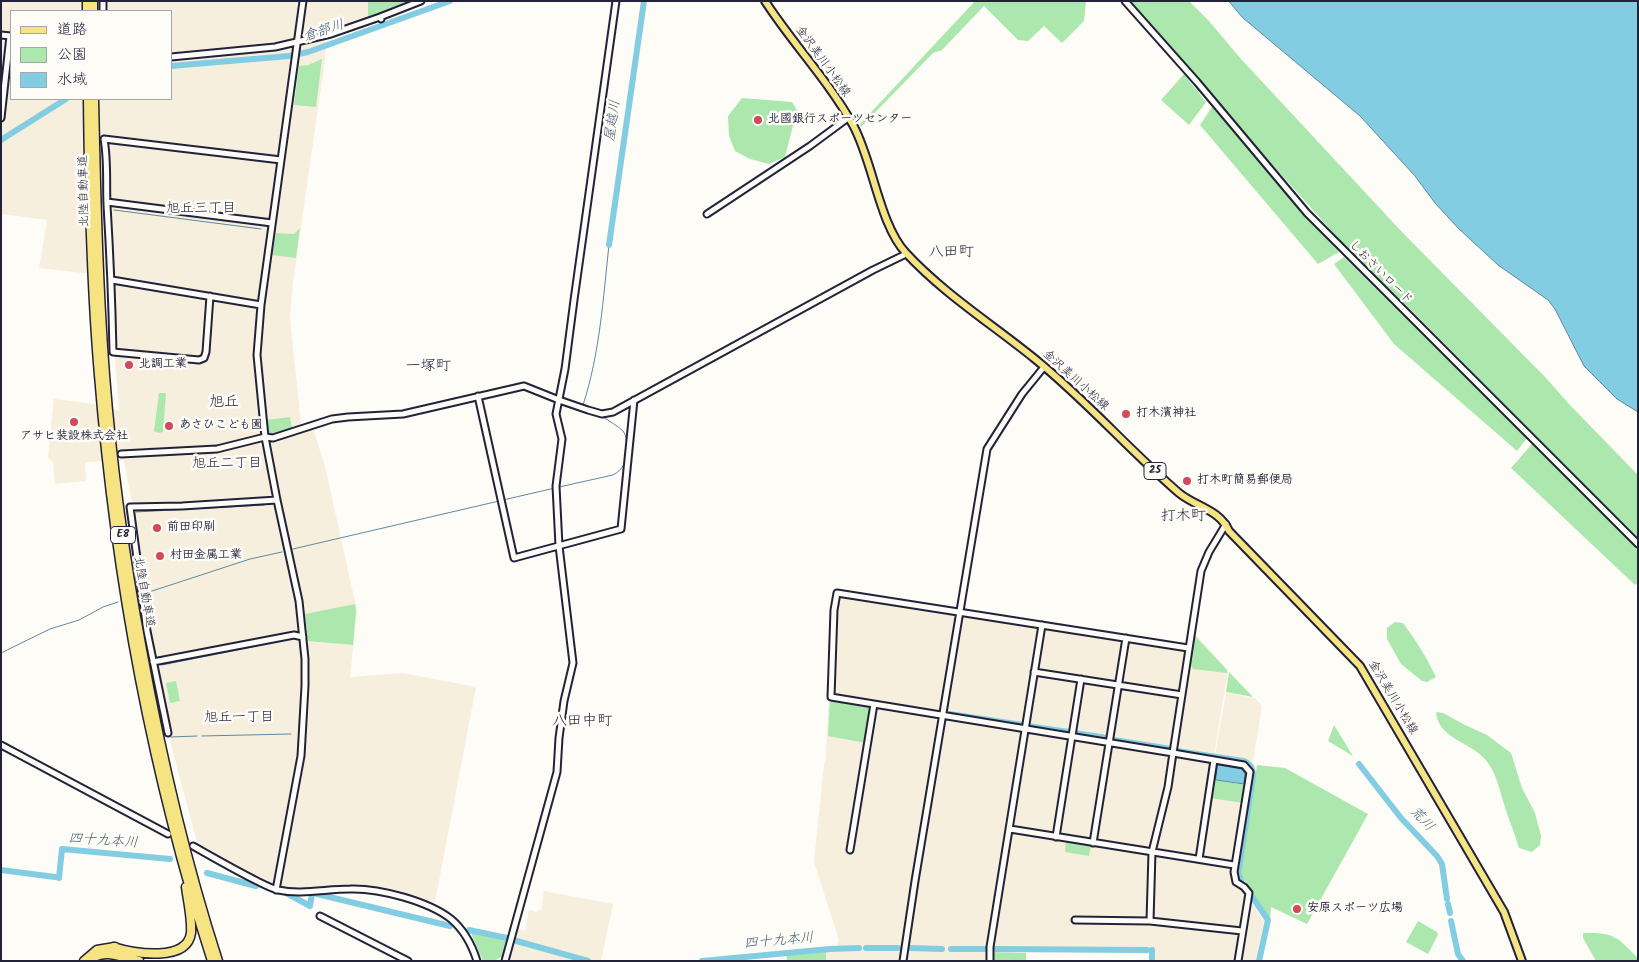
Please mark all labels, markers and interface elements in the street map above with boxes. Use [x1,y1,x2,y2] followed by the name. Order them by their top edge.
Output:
[10,10,172,100] legend
[57,18,87,42] text: 道路
[301,18,347,46] water label: 倉部川
[791,24,853,100] street label: 金沢美川小松線
[57,43,87,67] text: 公園
[57,68,87,92] text: 水域
[603,99,625,143] water label: 屋越川
[768,113,912,127] place label: 北國銀行スポーツセンター
[752,114,764,126] marker: 北國銀行スポーツセンター
[77,155,93,227] street label: 北陸自動車道
[166,202,236,218] district label: 旭丘三丁目
[1345,238,1415,308] street label: しおさいロード
[929,244,973,262] district label: 八田町
[1039,348,1111,414] street label: 金沢美川小松線
[139,358,187,372] place label: 北調工業
[406,358,450,376] district label: 一塚町
[123,359,135,371] marker: 北調工業
[209,394,239,412] district label: 旭丘
[1136,407,1196,421] place label: 打木濱神社
[1120,408,1132,420] marker: 打木濱神社
[68,416,80,428] marker: アサヒ装設株式会社
[179,419,263,433] place label: あさひこども園
[163,420,175,432] marker: あさひこども園
[20,430,128,444] place label: アサヒ装設株式会社
[192,457,262,473] district label: 旭丘二丁目
[1144,462,1166,480] road number: 25
[1197,474,1293,488] place label: 打木町簡易郵便局
[1181,475,1193,487] marker: 打木町簡易郵便局
[1161,508,1205,526] district label: 打木町
[167,521,215,535] place label: 前田印刷
[151,522,163,534] marker: 前田印刷
[110,526,136,544] road number: E8
[170,549,242,563] place label: 村田金属工業
[154,550,166,562] marker: 村田金属工業
[130,555,156,629] street label: 北陸自動車道
[1364,658,1420,738] street label: 金沢美川小松線
[204,711,274,727] district label: 旭丘一丁目
[552,713,612,731] district label: 八田中町
[1405,804,1437,836] water label: 荒川
[67,831,139,853] water label: 四十九本川
[1307,902,1403,916] place label: 安原スポーツ広場
[1291,903,1303,915] marker: 安原スポーツ広場
[743,931,815,953] water label: 四十九本川

